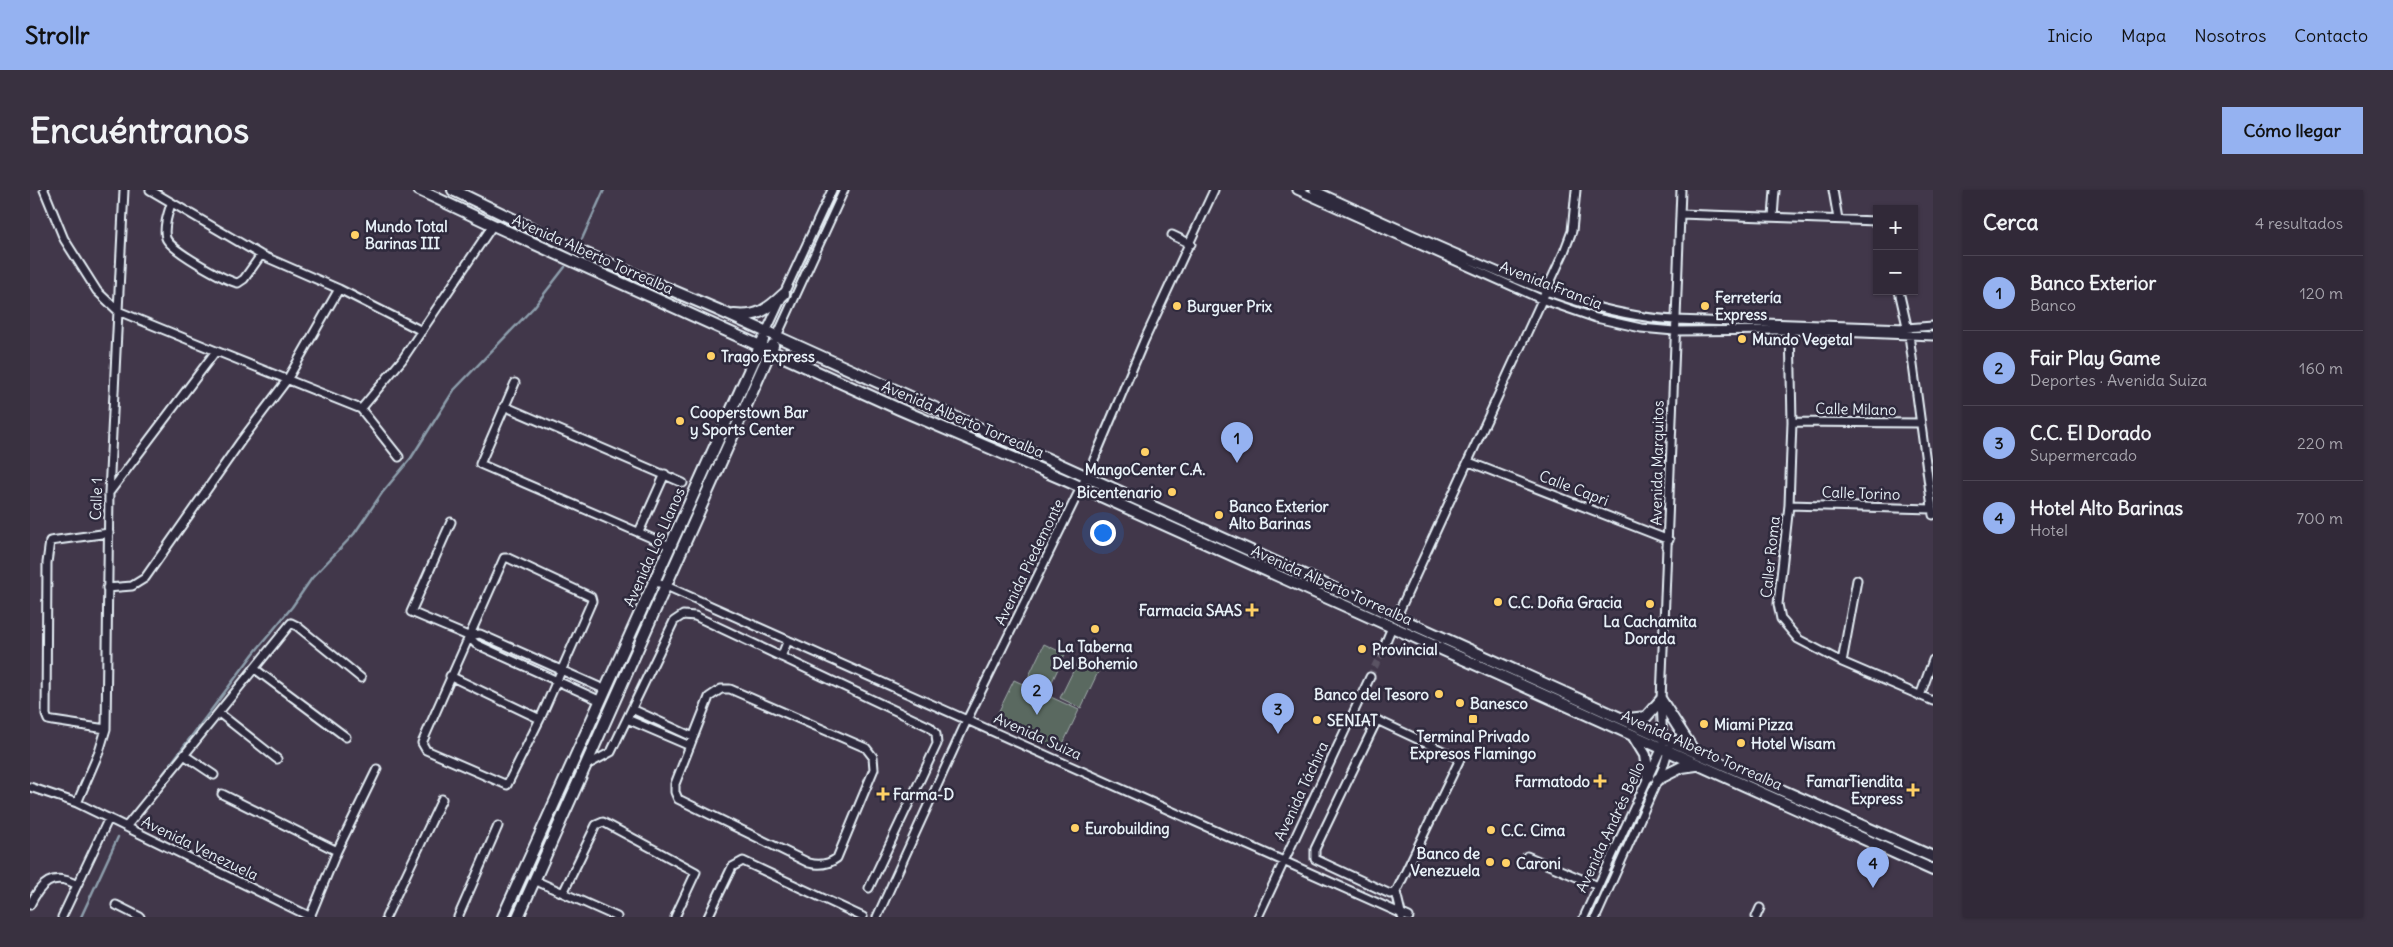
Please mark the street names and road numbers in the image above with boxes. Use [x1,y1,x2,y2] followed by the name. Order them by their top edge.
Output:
[509,210,677,298] street label: Avenida Alberto Torrealba
[1497,257,1605,313] street label: Avenida Francia
[879,376,1047,462] street label: Avenida Alberto Torrealba
[1815,399,1897,419] street label: Calle Milano
[1646,400,1668,526] street label: Avenida Marquitos
[1536,466,1612,510] street label: Calle Capri
[86,477,106,521] street label: Calle 1
[1821,482,1901,504] street label: Calle Torino
[619,484,689,610] street label: Avenida Los Llanos
[990,496,1068,628] street label: Avenida Piedemonte
[1756,515,1784,599] street label: Caller Roma
[1248,541,1416,629] street label: Avenida Alberto Torrealba
[1618,706,1786,794] street label: Avenida Alberto Torrealba
[991,708,1085,764] street label: Avenida Suiza
[1270,738,1332,844] street label: Avenida Táchira
[1571,759,1649,895] street label: Avenida Andrés Bello
[139,812,262,885] street label: Avenida Venezuela

